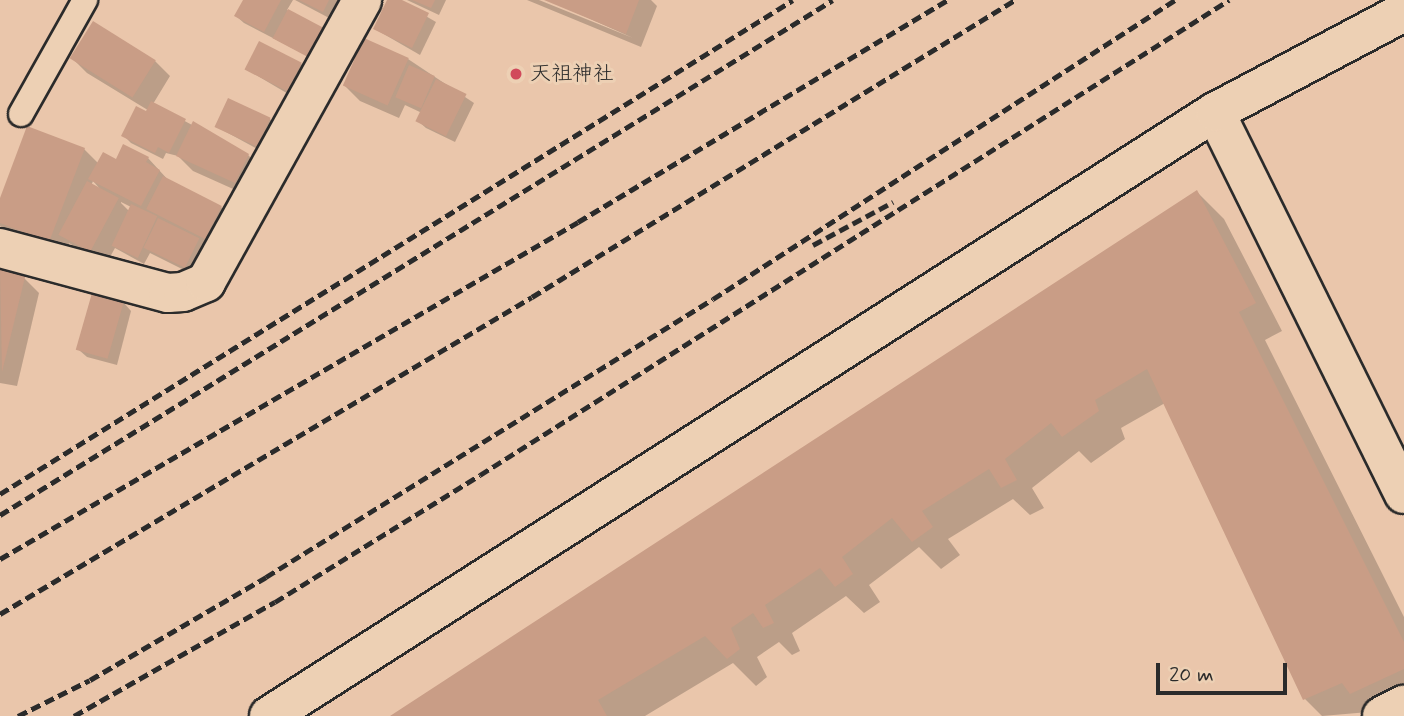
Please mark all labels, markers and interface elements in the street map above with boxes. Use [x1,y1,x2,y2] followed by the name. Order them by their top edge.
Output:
[530,61,614,87] place label: 天祖神社
[508,66,524,82] marker: 天祖神社
[1159,650,1290,694] scale bar
[1169,661,1214,689] text: 20 m

